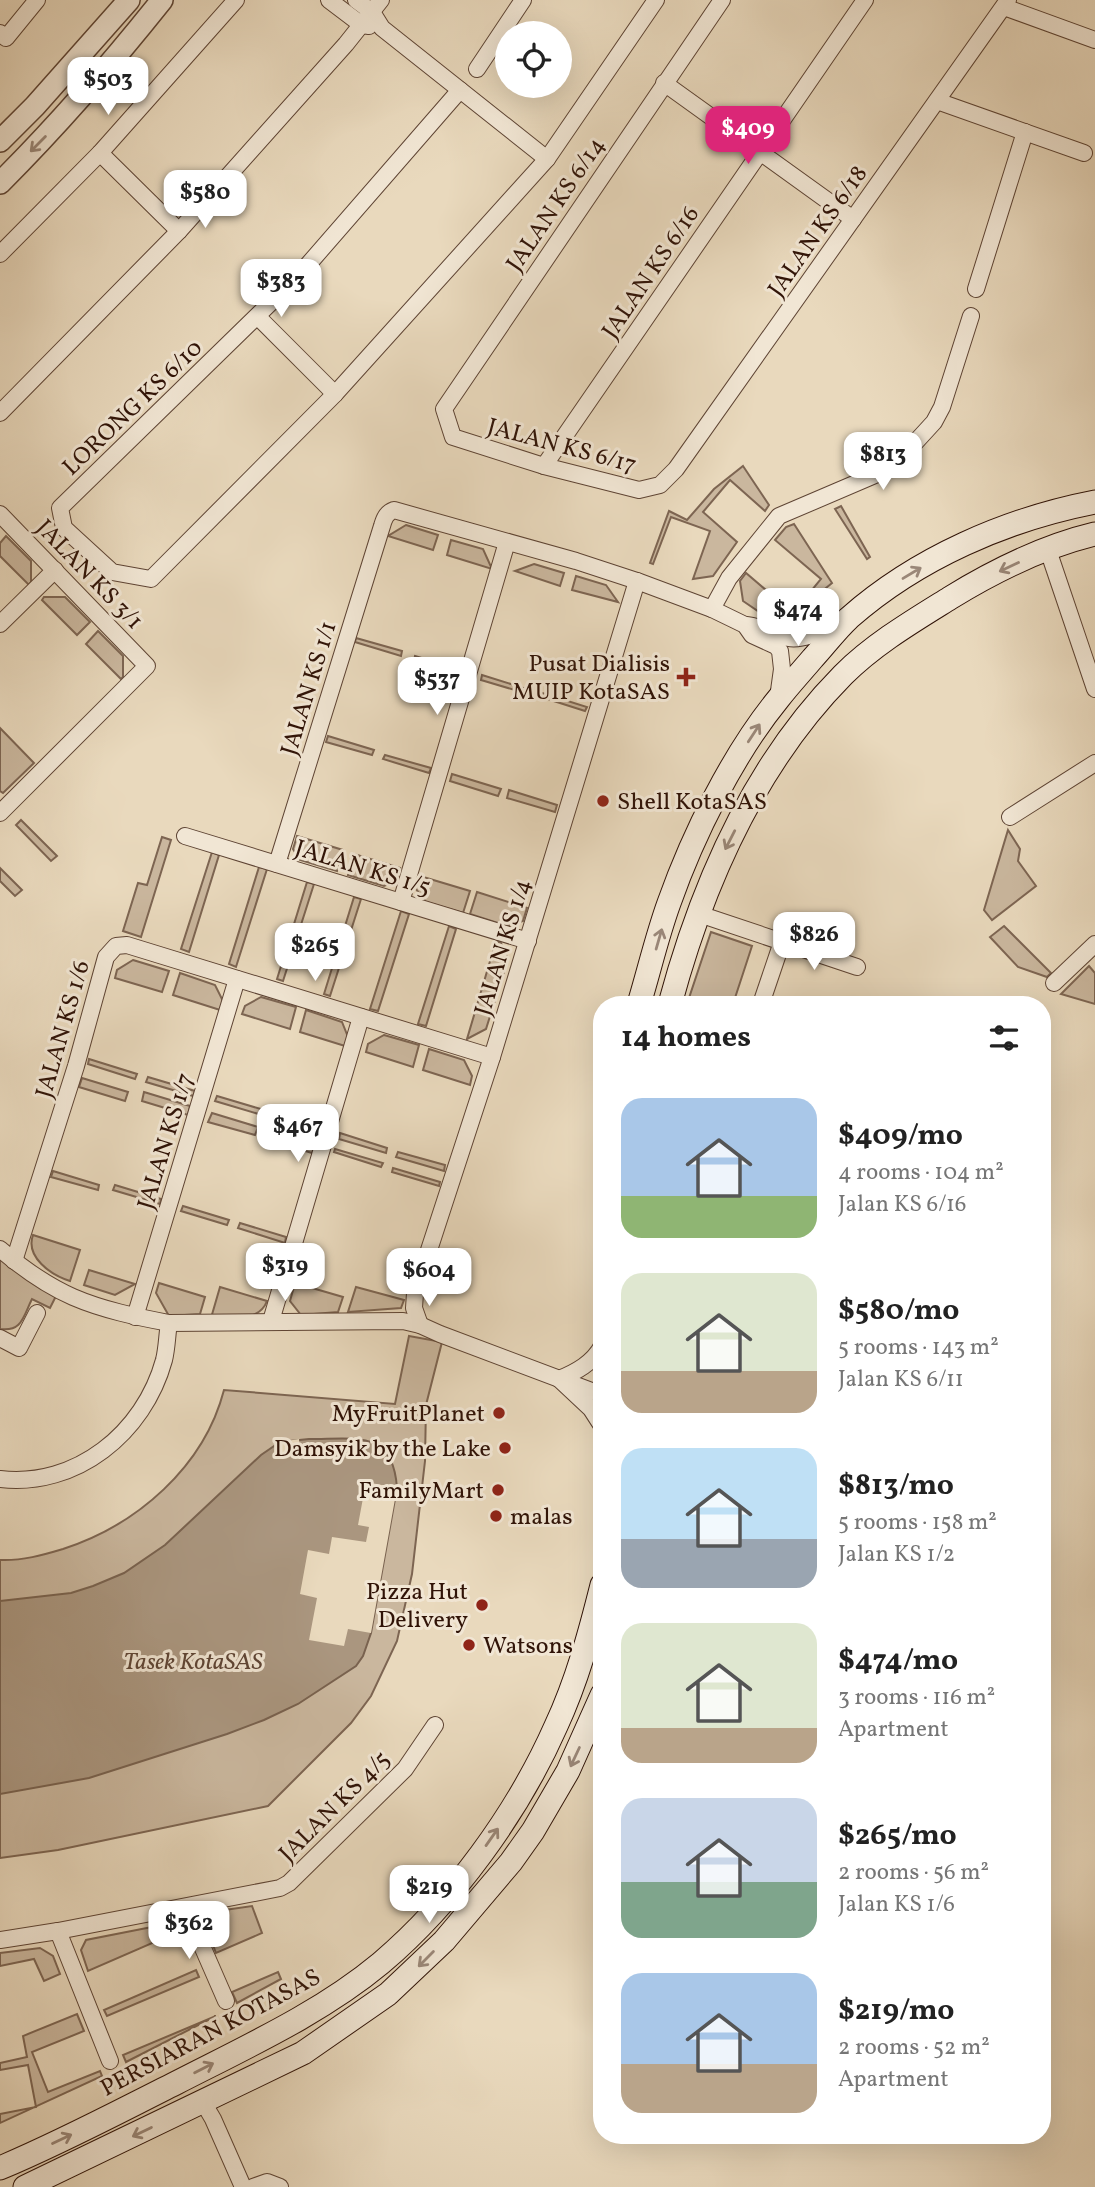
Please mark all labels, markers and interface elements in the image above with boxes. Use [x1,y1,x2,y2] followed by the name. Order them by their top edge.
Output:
[495,21,572,98] map controls
[495,21,572,98] button: locate
[67,58,149,117] pin: $503
[83,64,133,96] text: $503
[707,106,789,166] pin: $409
[721,113,775,145] text: $409
[499,131,614,279] street label: JALAN KS 6/14
[30,136,47,153] one-way arrow
[761,159,877,305] street label: JALAN KS 6/18
[164,170,246,230] pin: $580
[180,177,230,209] text: $580
[595,200,709,346] street label: JALAN KS 6/16
[240,260,322,319] pin: $383
[257,266,305,298] text: $383
[56,333,211,484] street label: LORONG KS 6/10
[483,411,640,483] street label: JALAN KS 6/17
[842,433,924,492] pin: $813
[860,439,906,471] text: $813
[27,513,150,638] street label: JALAN KS 3/1
[999,561,1020,574] one-way arrow
[902,566,922,580] one-way arrow
[757,588,839,648] pin: $474
[773,595,823,627] text: $474
[273,617,346,760] street label: JALAN KS 1/1
[512,648,670,710] place label: Pusat Dialisis MUIP KotaSAS
[396,658,478,717] pin: $537
[414,664,460,696] text: $537
[676,667,696,687] marker: Pusat Dialisis MUIP KotaSAS
[747,724,761,744] one-way arrow
[617,786,767,820] place label: Shell KotaSAS
[595,793,611,809] marker: Shell KotaSAS
[723,829,737,850] one-way arrow
[290,832,434,906] street label: JALAN KS 1/5
[467,875,541,1020] street label: JALAN KS 1/4
[773,912,855,972] pin: $826
[789,919,839,951] text: $826
[274,923,356,983] pin: $265
[653,928,666,950] one-way arrow
[291,930,339,962] text: $265
[28,957,100,1102] street label: JALAN KS 1/6
[621,1017,751,1059] text: 14 homes
[985,1019,1023,1057] icon: filters
[130,1069,204,1214] street label: JALAN KS 1/7
[257,1104,339,1164] pin: $467
[273,1111,323,1143] text: $467
[838,1115,963,1157] text: $409/mo
[677,1126,761,1210] icon: home
[838,1157,1004,1189] text: 4 rooms · 104 m²
[838,1189,966,1221] text: Jalan KS 6/16
[244,1244,326,1303] pin: $319
[388,1248,470,1308] pin: $604
[262,1250,308,1282] text: $319
[402,1255,456,1287] text: $604
[838,1290,959,1332] text: $580/mo
[677,1301,761,1385] icon: home
[838,1332,999,1364] text: 5 rooms · 143 m²
[838,1364,964,1396] text: Jalan KS 6/11
[332,1398,485,1432] place label: MyFruitPlanet
[491,1405,507,1421] marker: MyFruitPlanet
[274,1433,491,1467] place label: Damsyik by the Lake
[497,1440,513,1456] marker: Damsyik by the Lake
[838,1465,954,1507] text: $813/mo
[358,1475,484,1509] place label: FamilyMart
[677,1476,761,1560] icon: home
[490,1482,506,1498] marker: FamilyMart
[510,1501,573,1535] place label: malas
[838,1507,997,1539] text: 5 rooms · 158 m²
[488,1508,504,1524] marker: malas
[838,1539,955,1571] text: Jalan KS 1/2
[366,1576,468,1638] place label: Pizza Hut Delivery
[474,1597,490,1613] marker: Pizza Hut Delivery
[483,1630,573,1664] place label: Watsons
[461,1637,477,1653] marker: Watsons
[838,1640,958,1682] text: $474/mo
[123,1646,263,1680] park label: Tasek KotaSAS
[677,1651,761,1735] icon: home
[838,1682,995,1714] text: 3 rooms · 116 m²
[838,1714,949,1746] text: Apartment
[272,1744,399,1871] street label: JALAN KS 4/5
[568,1746,581,1767] one-way arrow
[838,1815,957,1857] text: $265/mo
[677,1826,761,1910] icon: home
[485,1828,499,1847] one-way arrow
[838,1857,989,1889] text: 2 rooms · 56 m²
[388,1866,470,1925] pin: $219
[406,1872,452,1904] text: $219
[838,1889,955,1921] text: Jalan KS 1/6
[148,1902,230,1961] pin: $362
[164,1908,214,1940] text: $362
[418,1951,435,1968] one-way arrow
[95,1961,327,2106] street label: PERSIARAN KOTASAS
[838,1990,954,2032] text: $219/mo
[677,2001,761,2085] icon: home
[838,2032,990,2064] text: 2 rooms · 52 m²
[193,2061,214,2075] one-way arrow
[838,2064,949,2096] text: Apartment
[132,2126,153,2139] one-way arrow
[51,2132,72,2146] one-way arrow

